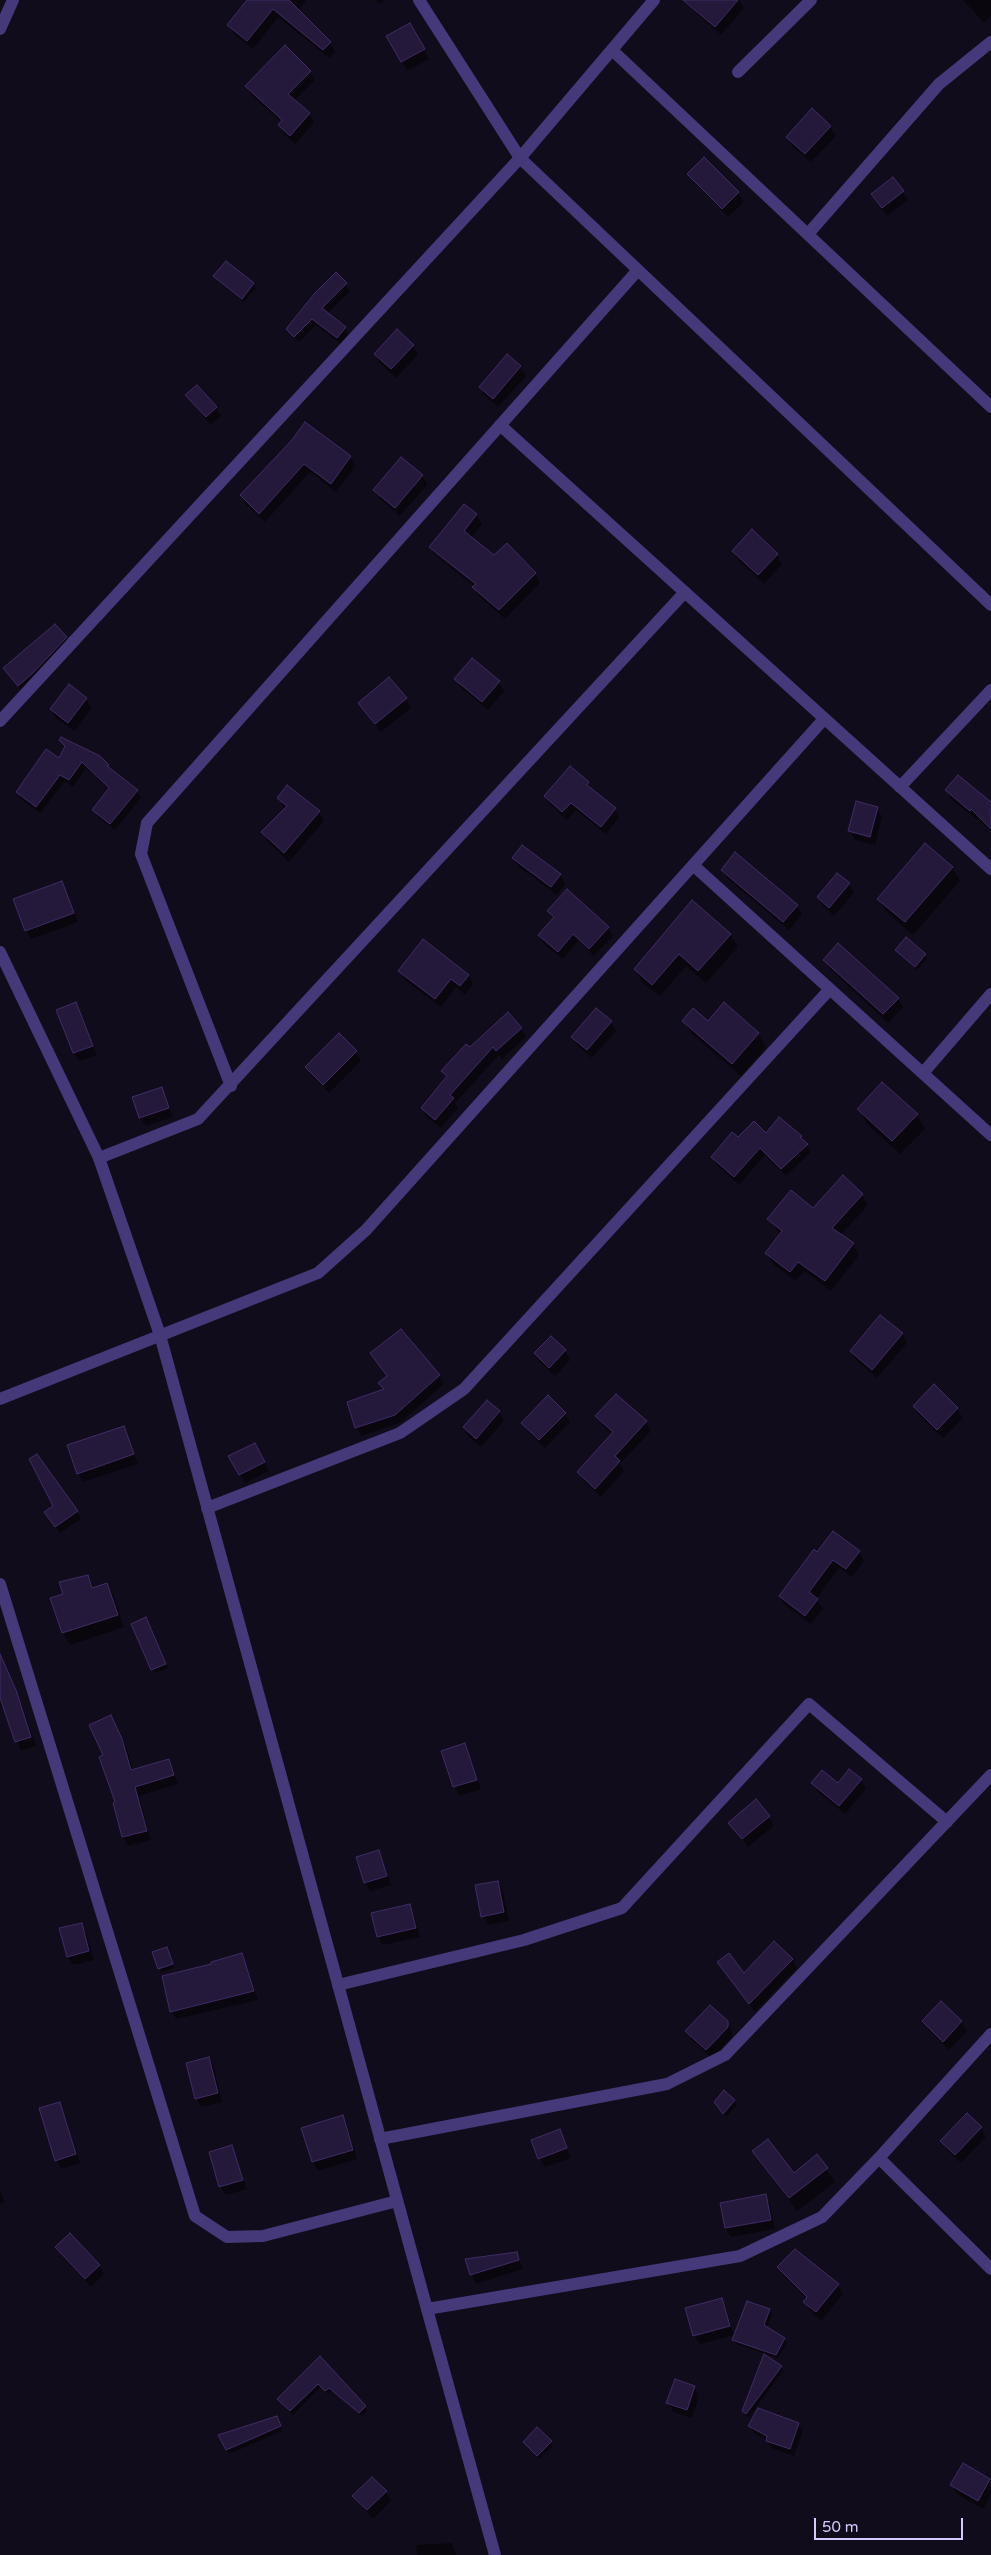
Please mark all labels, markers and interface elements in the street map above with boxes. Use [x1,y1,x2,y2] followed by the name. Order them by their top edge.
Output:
[816,2508,965,2540] scale bar
[822,2518,859,2536] text: 50 m

